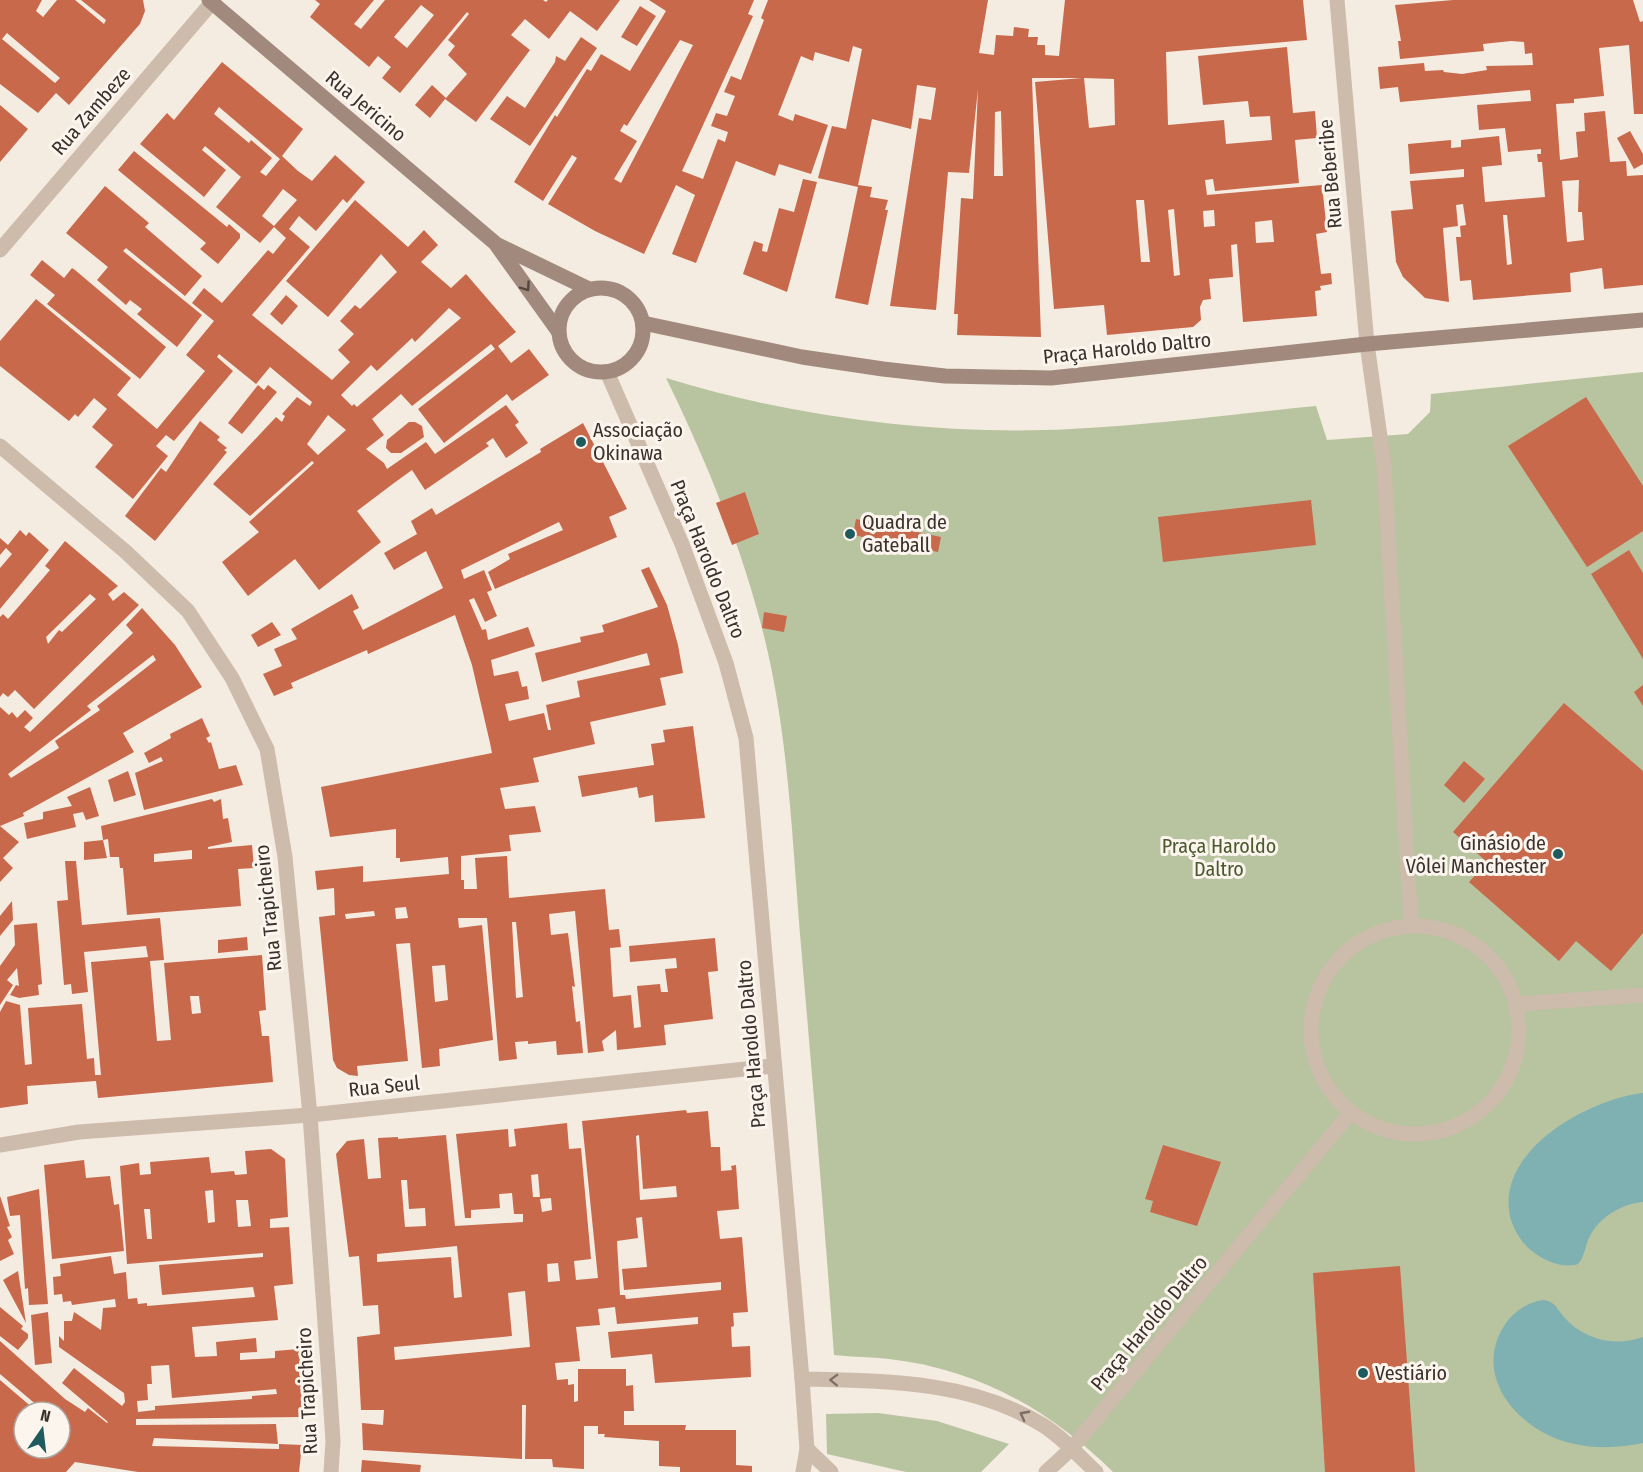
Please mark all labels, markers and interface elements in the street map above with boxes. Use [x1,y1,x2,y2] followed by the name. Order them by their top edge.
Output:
[46,62,136,160] street label: Rua Zambeze
[321,65,411,147] street label: Rua Jericino
[1313,118,1347,230] street label: Rua Beberibe
[519,281,530,292] one-way arrow
[1042,327,1212,369] street label: Praça Haroldo Daltro
[593,418,683,465] place label: Associação Okinawa
[574,435,588,449] marker: Associação Okinawa
[665,476,751,642] street label: Praça Haroldo Daltro
[862,510,947,557] place label: Quadra de Gateball
[843,527,857,541] marker: Quadra de Gateball
[1406,831,1546,878] place label: Ginásio de Vôlei Manchester
[1162,834,1276,881] park label: Praça Haroldo Daltro
[249,843,287,973] street label: Rua Trapicheiro
[1551,847,1565,861] marker: Ginásio de Vôlei Manchester
[732,959,770,1129] street label: Praça Haroldo Daltro
[347,1070,421,1102] street label: Rua Seul
[1086,1251,1212,1395] street label: Praça Haroldo Daltro
[292,1327,322,1455] street label: Rua Trapicheiro
[1375,1361,1447,1385] place label: Vestiário
[1356,1366,1370,1380] marker: Vestiário
[830,1373,839,1386] one-way arrow
[12,1400,72,1460] north arrow
[39,1406,52,1426] text: N
[1020,1411,1030,1422] one-way arrow

